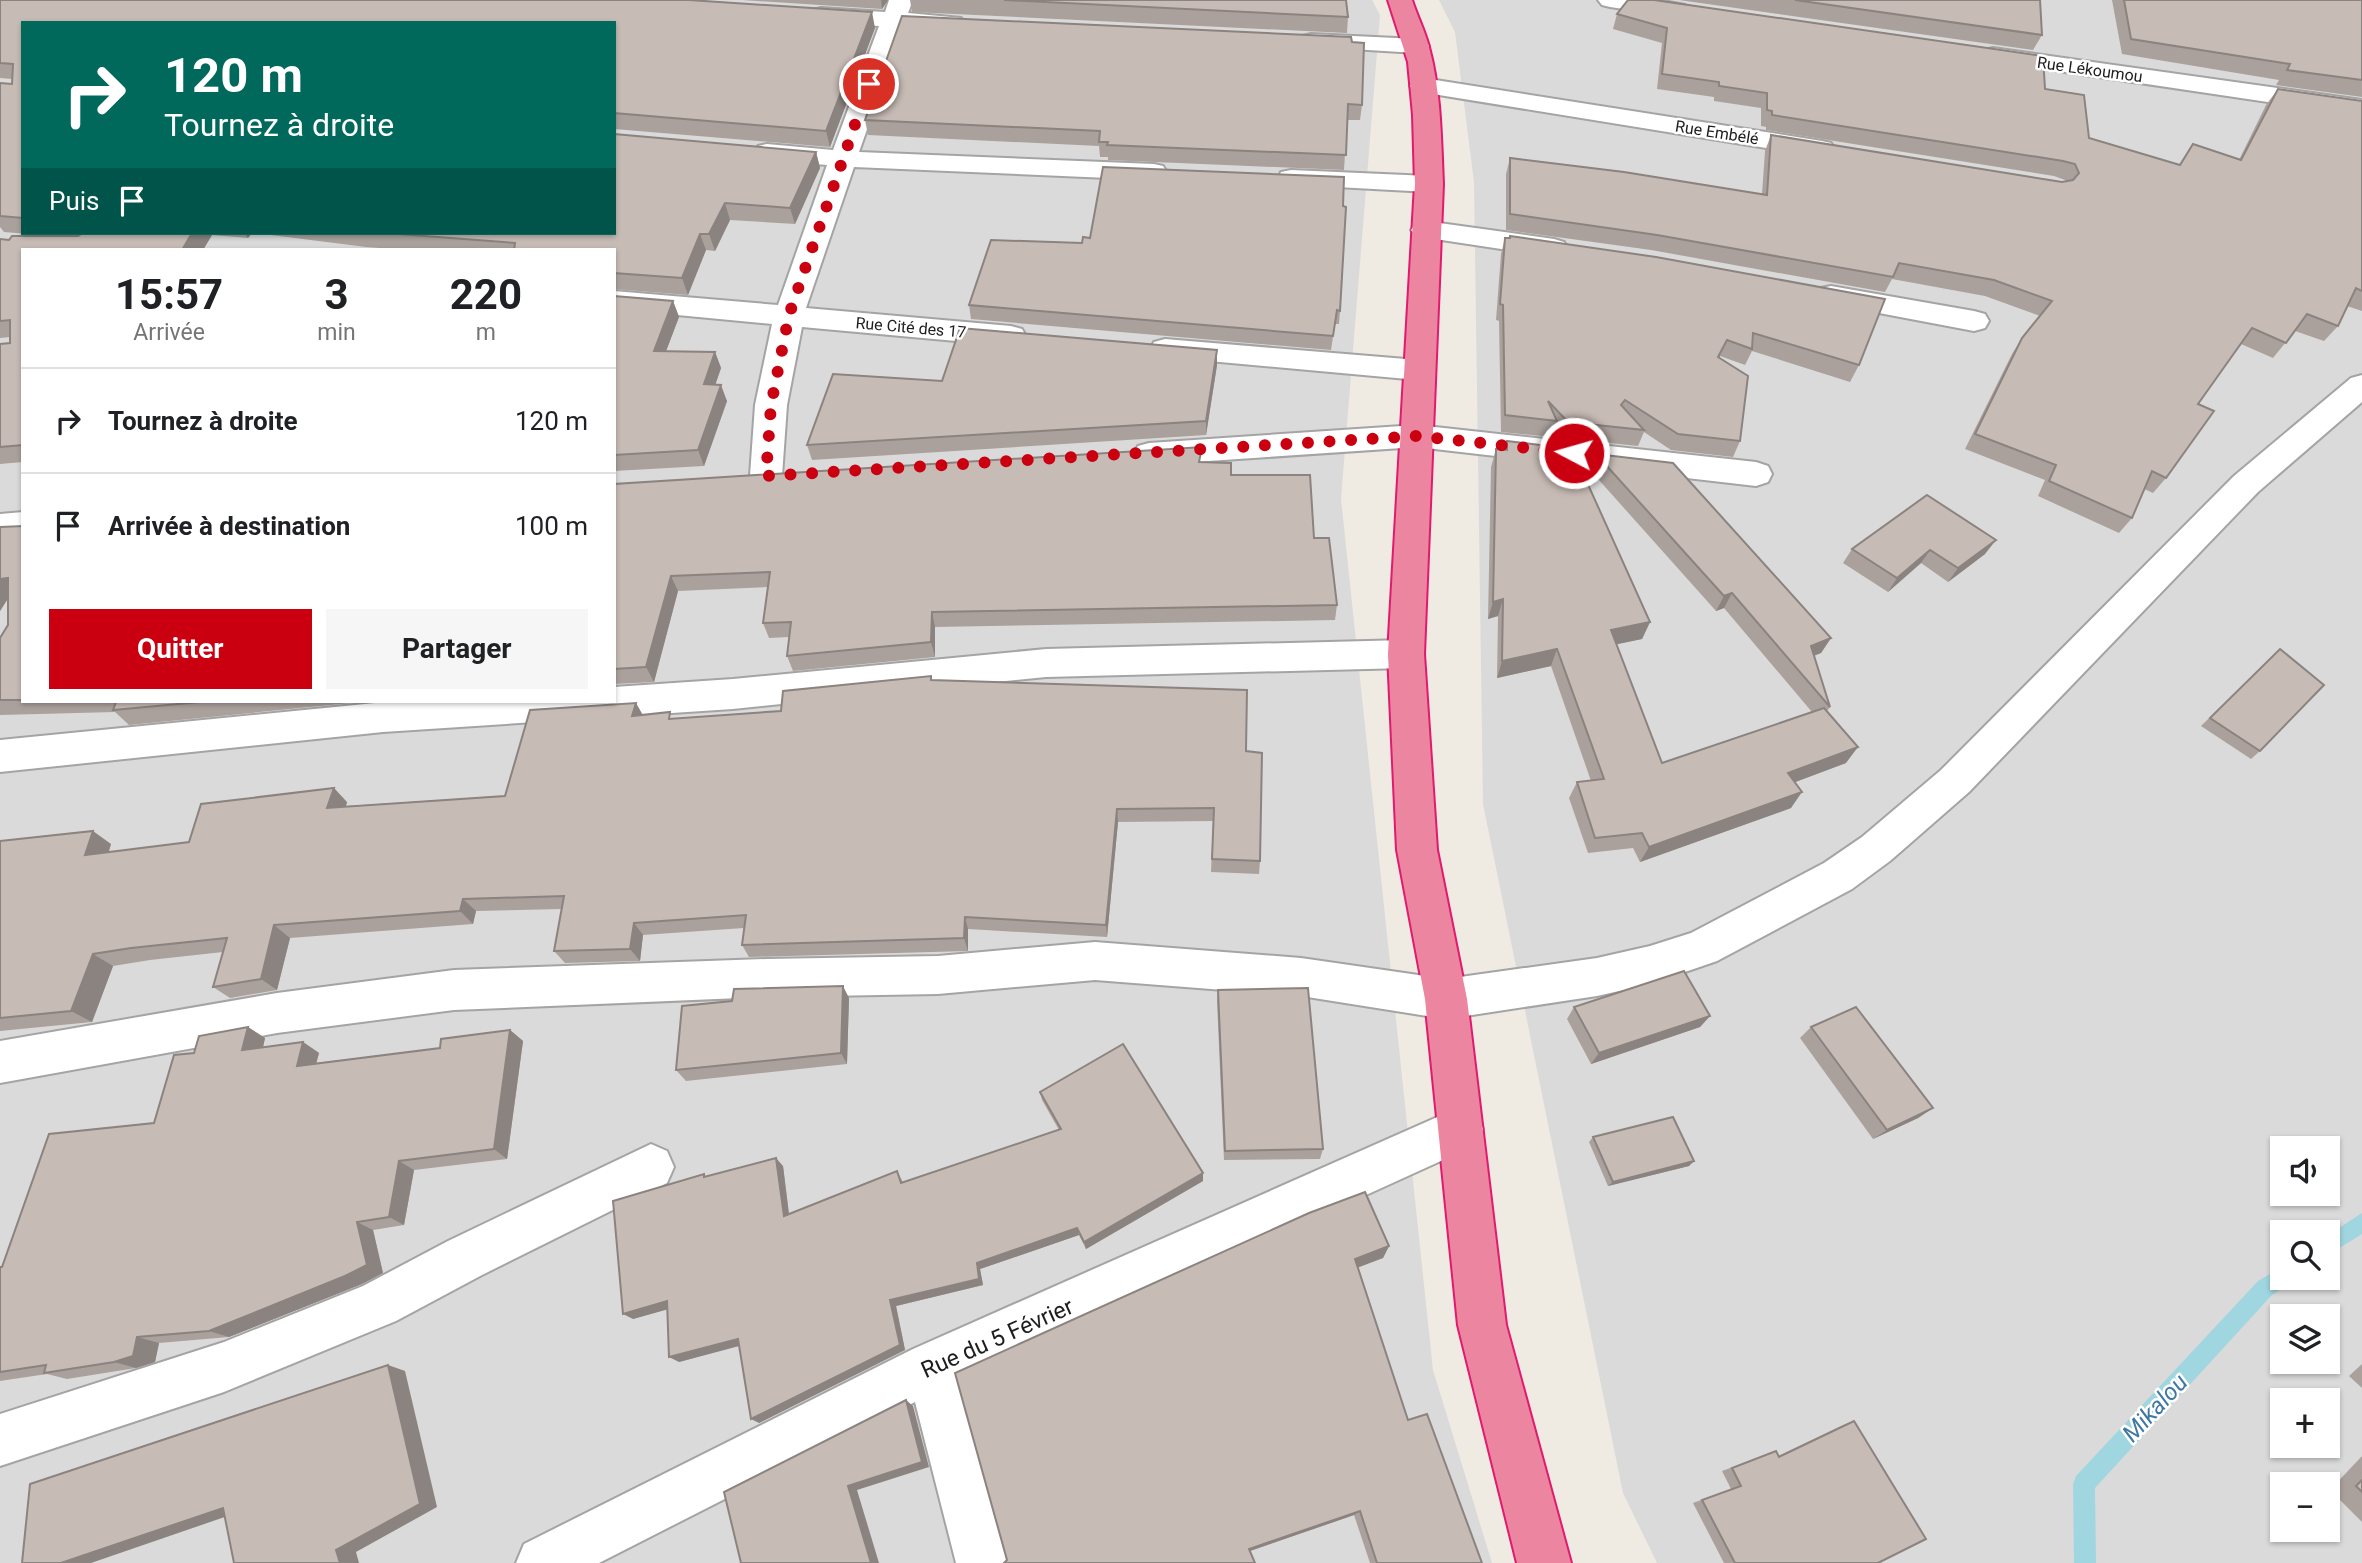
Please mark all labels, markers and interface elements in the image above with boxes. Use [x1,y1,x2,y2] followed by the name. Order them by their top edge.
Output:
[164,47,303,104] text: 120 m
[49,49,140,140] icon: right
[2036,53,2144,86] street label: Rue Lékoumou
[839,54,899,114] pin
[850,65,888,103] icon: arrive
[164,106,394,144] text: Tournez à droite
[1674,117,1760,148] street label: Rue Embélé
[113,182,151,220] icon: arrive
[49,186,99,216] text: Puis
[115,270,223,319] text: 15:57
[324,270,349,319] text: 3
[450,270,522,319] text: 220
[855,313,967,342] street label: Rue Cité des 17
[133,319,205,346] text: Arrivée
[317,319,356,346] text: min
[476,319,496,346] text: m
[49,402,87,440] icon: right
[108,406,298,436] text: Tournez à droite
[515,406,588,436] text: 120 m
[1537,416,1611,490] position arrow
[49,507,87,545] icon: arrive
[108,511,350,541] text: Arrivée à destination
[515,511,588,541] text: 100 m
[49,609,312,689] button: Quitter
[326,609,588,689] button: Partager
[2270,1136,2340,1542] map controls
[2270,1136,2340,1206] button: sound
[2270,1220,2340,1290] button: search
[917,1293,1078,1384] street label: Rue du 5 Février
[2270,1304,2340,1374] button: layers
[2117,1368,2193,1448] water label: Mikalou
[2270,1388,2340,1458] button: +
[2270,1472,2340,1542] button: −

